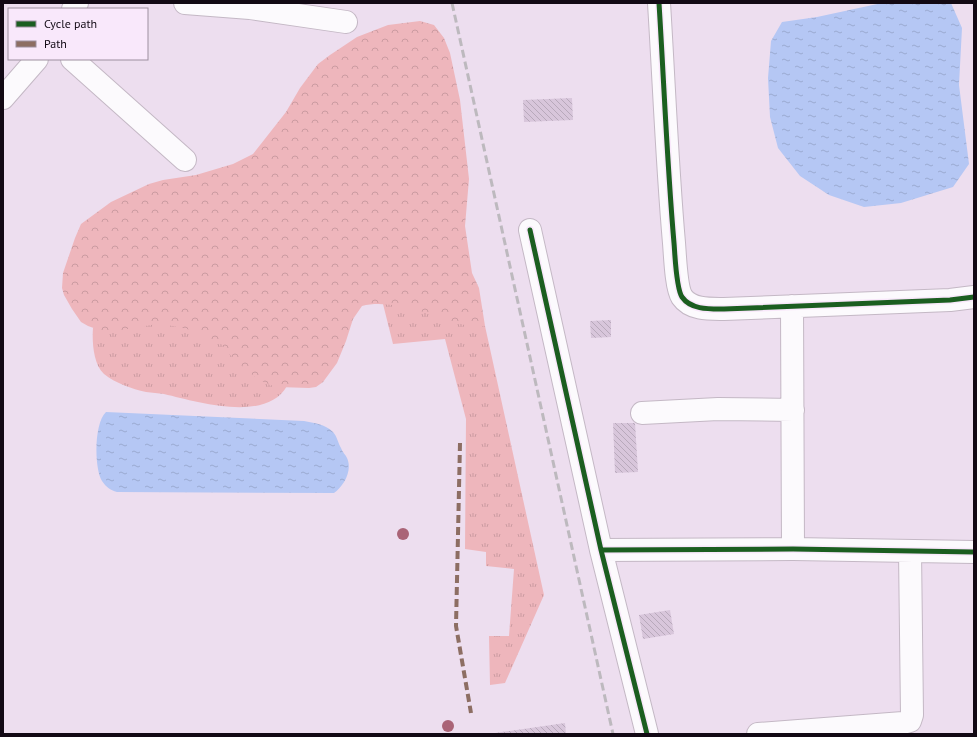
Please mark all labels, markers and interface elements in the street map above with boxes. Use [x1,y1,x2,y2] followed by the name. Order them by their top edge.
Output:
[8,8,148,60] legend
[44,16,97,31] text: Cycle path
[44,36,67,51] text: Path

